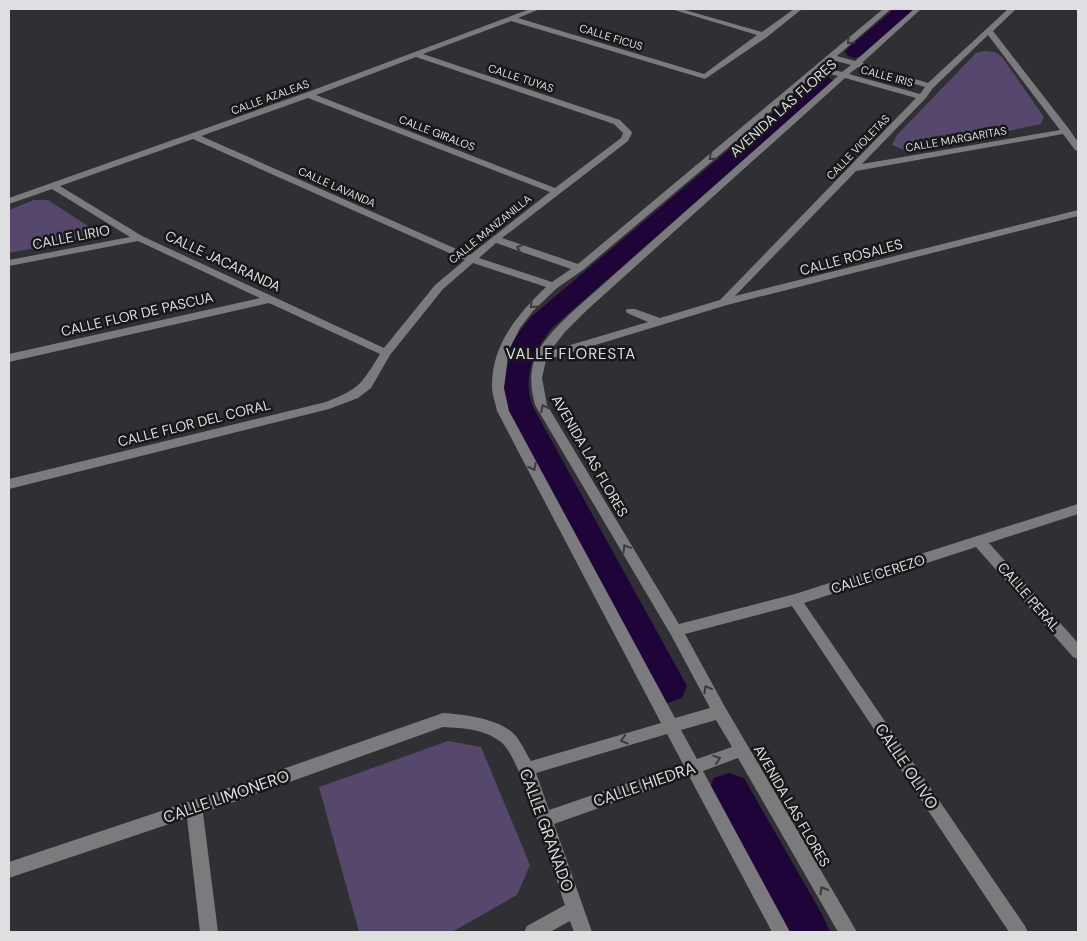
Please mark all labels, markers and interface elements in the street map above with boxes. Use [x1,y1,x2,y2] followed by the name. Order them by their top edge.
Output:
[578,21,644,53] street label: CALLE FICUS
[847,35,856,44] one-way arrow
[726,55,840,161] street label: AVENIDA LAS FLORES
[486,61,556,95] street label: CALLE TUYAS
[859,62,915,90] street label: CALLE IRIS
[229,76,311,118] street label: CALLE AZALEAS
[823,111,893,183] street label: CALLE VIOLETAS
[397,112,477,154] street label: CALLE GIRALOS
[904,123,1008,155] street label: CALLE MARGARITAS
[709,151,718,160] one-way arrow
[296,164,378,210] street label: CALLE LAVANDA
[446,191,534,267] street label: CALLE MANZANILLA
[31,221,111,253] street label: CALLE LIRIO
[162,226,284,296] street label: CALLE JACARANDA
[798,235,904,279] street label: CALLE ROSALES
[517,244,525,254] one-way arrow
[59,288,215,340] street label: CALLE FLOR DE PASCUA
[530,299,539,308] one-way arrow
[506,344,636,364] district label: VALLE FLORESTA
[548,392,632,520] street label: AVENIDA LAS FLORES
[116,395,272,451] street label: CALLE FLOR DEL CORAL
[540,404,550,413] one-way arrow
[527,462,537,471] one-way arrow
[623,544,633,553] one-way arrow
[829,550,927,598] street label: CALLE CEREZO
[994,558,1064,636] street label: CALLE PERAL
[704,685,714,694] one-way arrow
[870,719,943,813] street label: CALLE OLIVO
[621,734,629,744] one-way arrow
[750,742,834,870] street label: AVENIDA LAS FLORES
[713,754,721,764] one-way arrow
[590,757,698,812] street label: CALLE HIEDRA
[160,765,292,828] street label: CALLE LIMONERO
[515,766,579,895] street label: CALLE GRANADO
[820,886,830,895] one-way arrow

